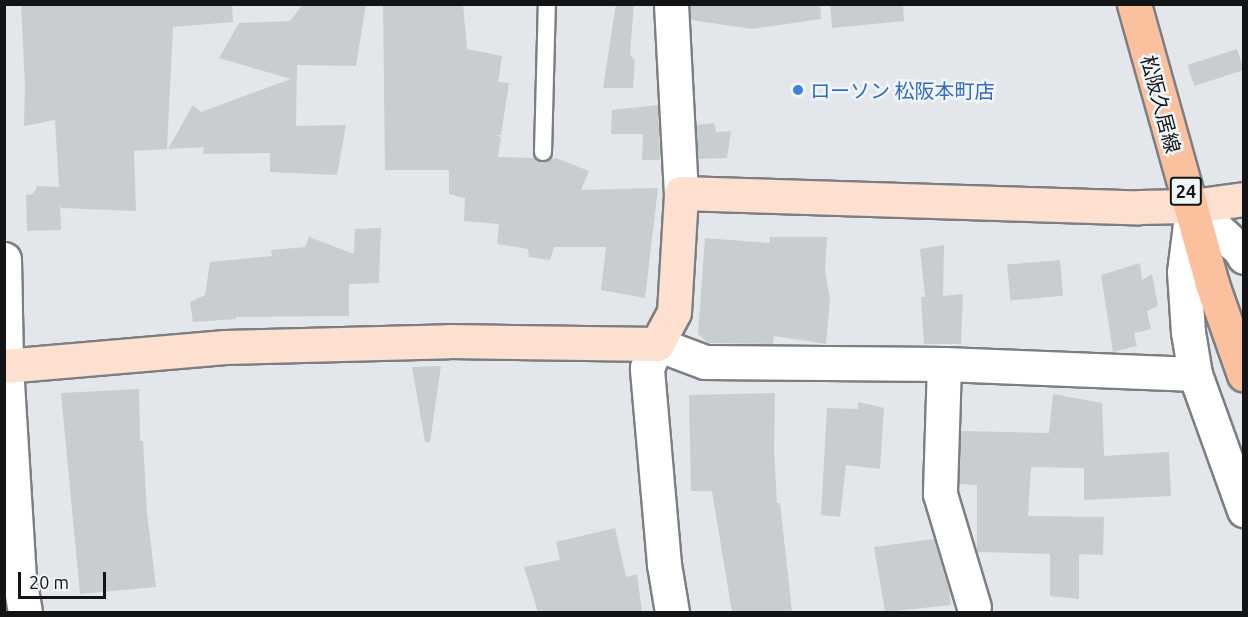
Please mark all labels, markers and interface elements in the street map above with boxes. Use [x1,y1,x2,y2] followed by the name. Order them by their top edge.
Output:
[1136,53,1186,155] street label: 松阪久居線
[810,78,995,102] place label: ローソン 松阪本町店
[791,83,805,97] marker: ローソン 松阪本町店
[1170,176,1202,206] road number: 24
[21,560,110,598] scale bar
[29,572,69,592] text: 20 m

